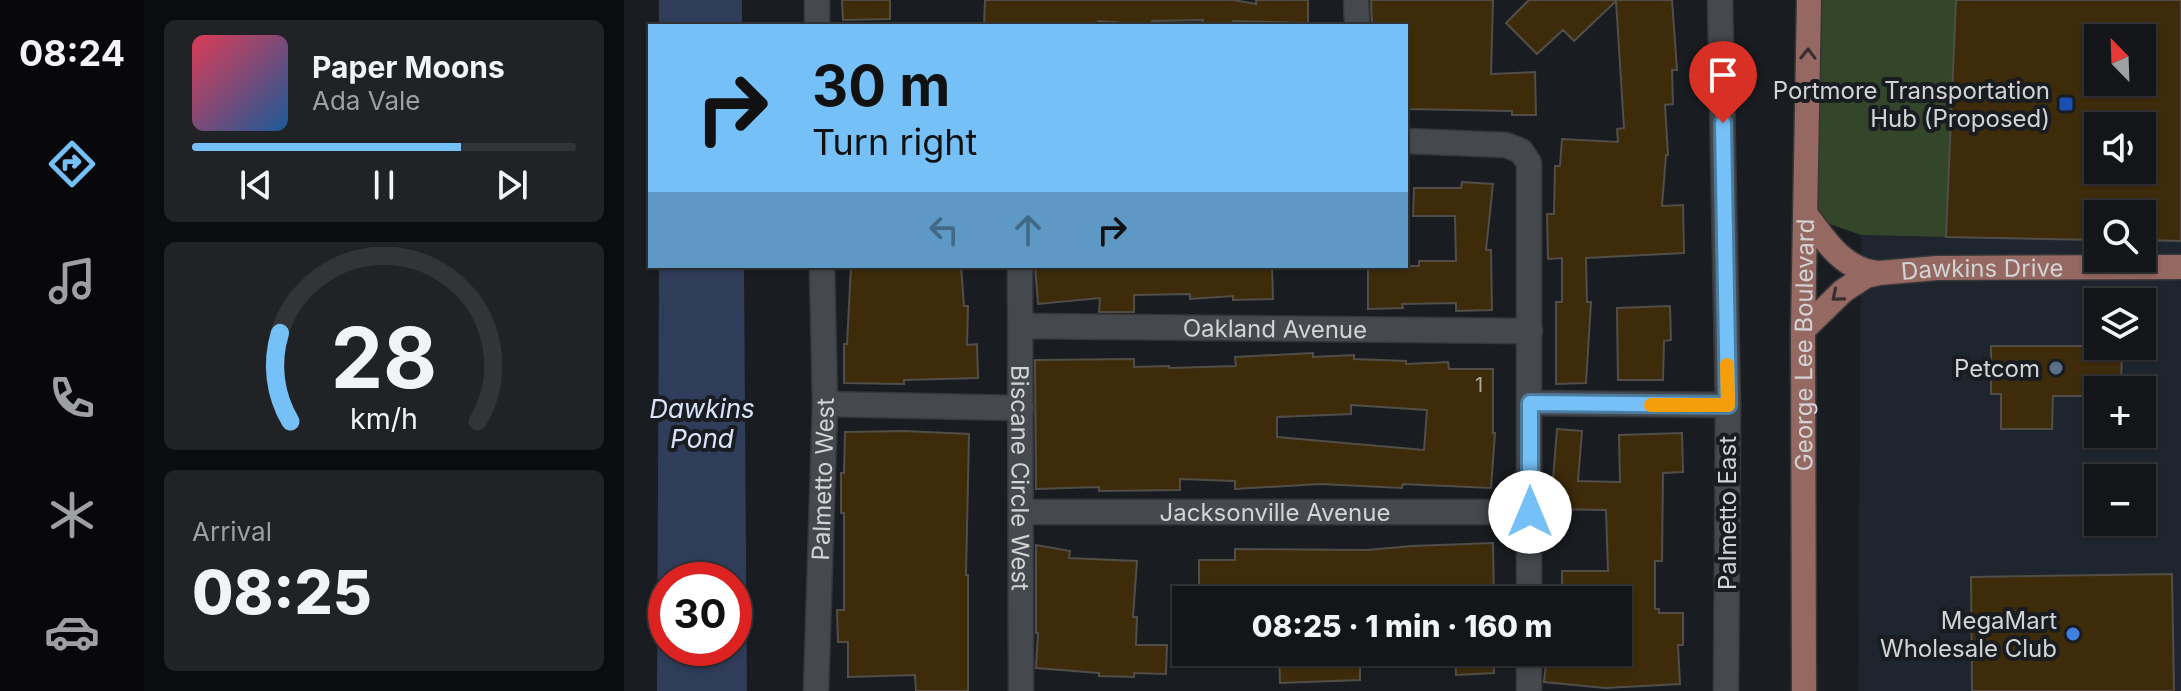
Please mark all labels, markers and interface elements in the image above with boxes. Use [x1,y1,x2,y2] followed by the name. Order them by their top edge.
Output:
[2084,24,2156,96] north arrow
[2084,24,2156,536] map controls
[19,31,125,75] text: 08:24
[1689,41,1757,123] pin
[1800,47,1817,60] one-way arrow
[312,49,505,85] text: Paper Moons
[812,52,950,120] text: 30 m
[1701,53,1745,97] icon: arrive
[680,56,784,160] icon: right
[1773,76,2050,133] place label: Portmore Transportation Hub (Proposed)
[312,85,420,116] text: Ada Vale
[2057,95,2075,113] marker: Portmore Transportation Hub (Proposed)
[2084,112,2156,184] button: sound
[812,120,977,164] text: Turn right
[44,136,100,192] icon: directions
[234,163,278,207] icon: previous
[362,163,406,207] icon: pause
[490,163,534,207] icon: next
[2084,200,2156,272] button: search
[922,208,966,252] icon: left
[1006,208,1050,252] icon: ahead
[1090,208,1134,252] icon: right
[1788,218,1820,471] street label: George Lee Boulevard
[44,253,100,309] icon: music
[1900,253,2063,286] street label: Dawkins Drive
[1832,286,1847,301] one-way arrow
[2084,288,2156,360] button: layers
[331,306,437,407] text: 28
[1183,313,1367,344] street label: Oakland Avenue
[1954,354,2040,383] place label: Petcom
[2047,359,2065,377] marker: Petcom
[1006,365,1035,591] street label: Biscane Circle West
[44,370,100,426] icon: phone
[1475,373,1483,397] house number: 1
[2084,376,2156,448] button: +
[649,393,755,454] water label: Dawkins Pond
[806,397,840,561] street label: Palmetto West
[350,401,418,436] text: km/h
[1713,436,1742,590] street label: Palmetto East
[2084,464,2156,536] button: −
[1488,470,1572,554] position arrow
[44,487,100,543] icon: climate
[1159,498,1391,527] street label: Jacksonville Avenue
[192,516,272,547] text: Arrival
[192,556,372,628] text: 08:25
[648,562,752,666] speed limit sign: 30
[44,604,100,660] icon: car
[1880,606,2057,663] place label: MegaMart Wholesale Club
[1252,608,1552,644] text: 08:25 · 1 min · 160 m
[2064,625,2082,643] marker: MegaMart Wholesale Club

